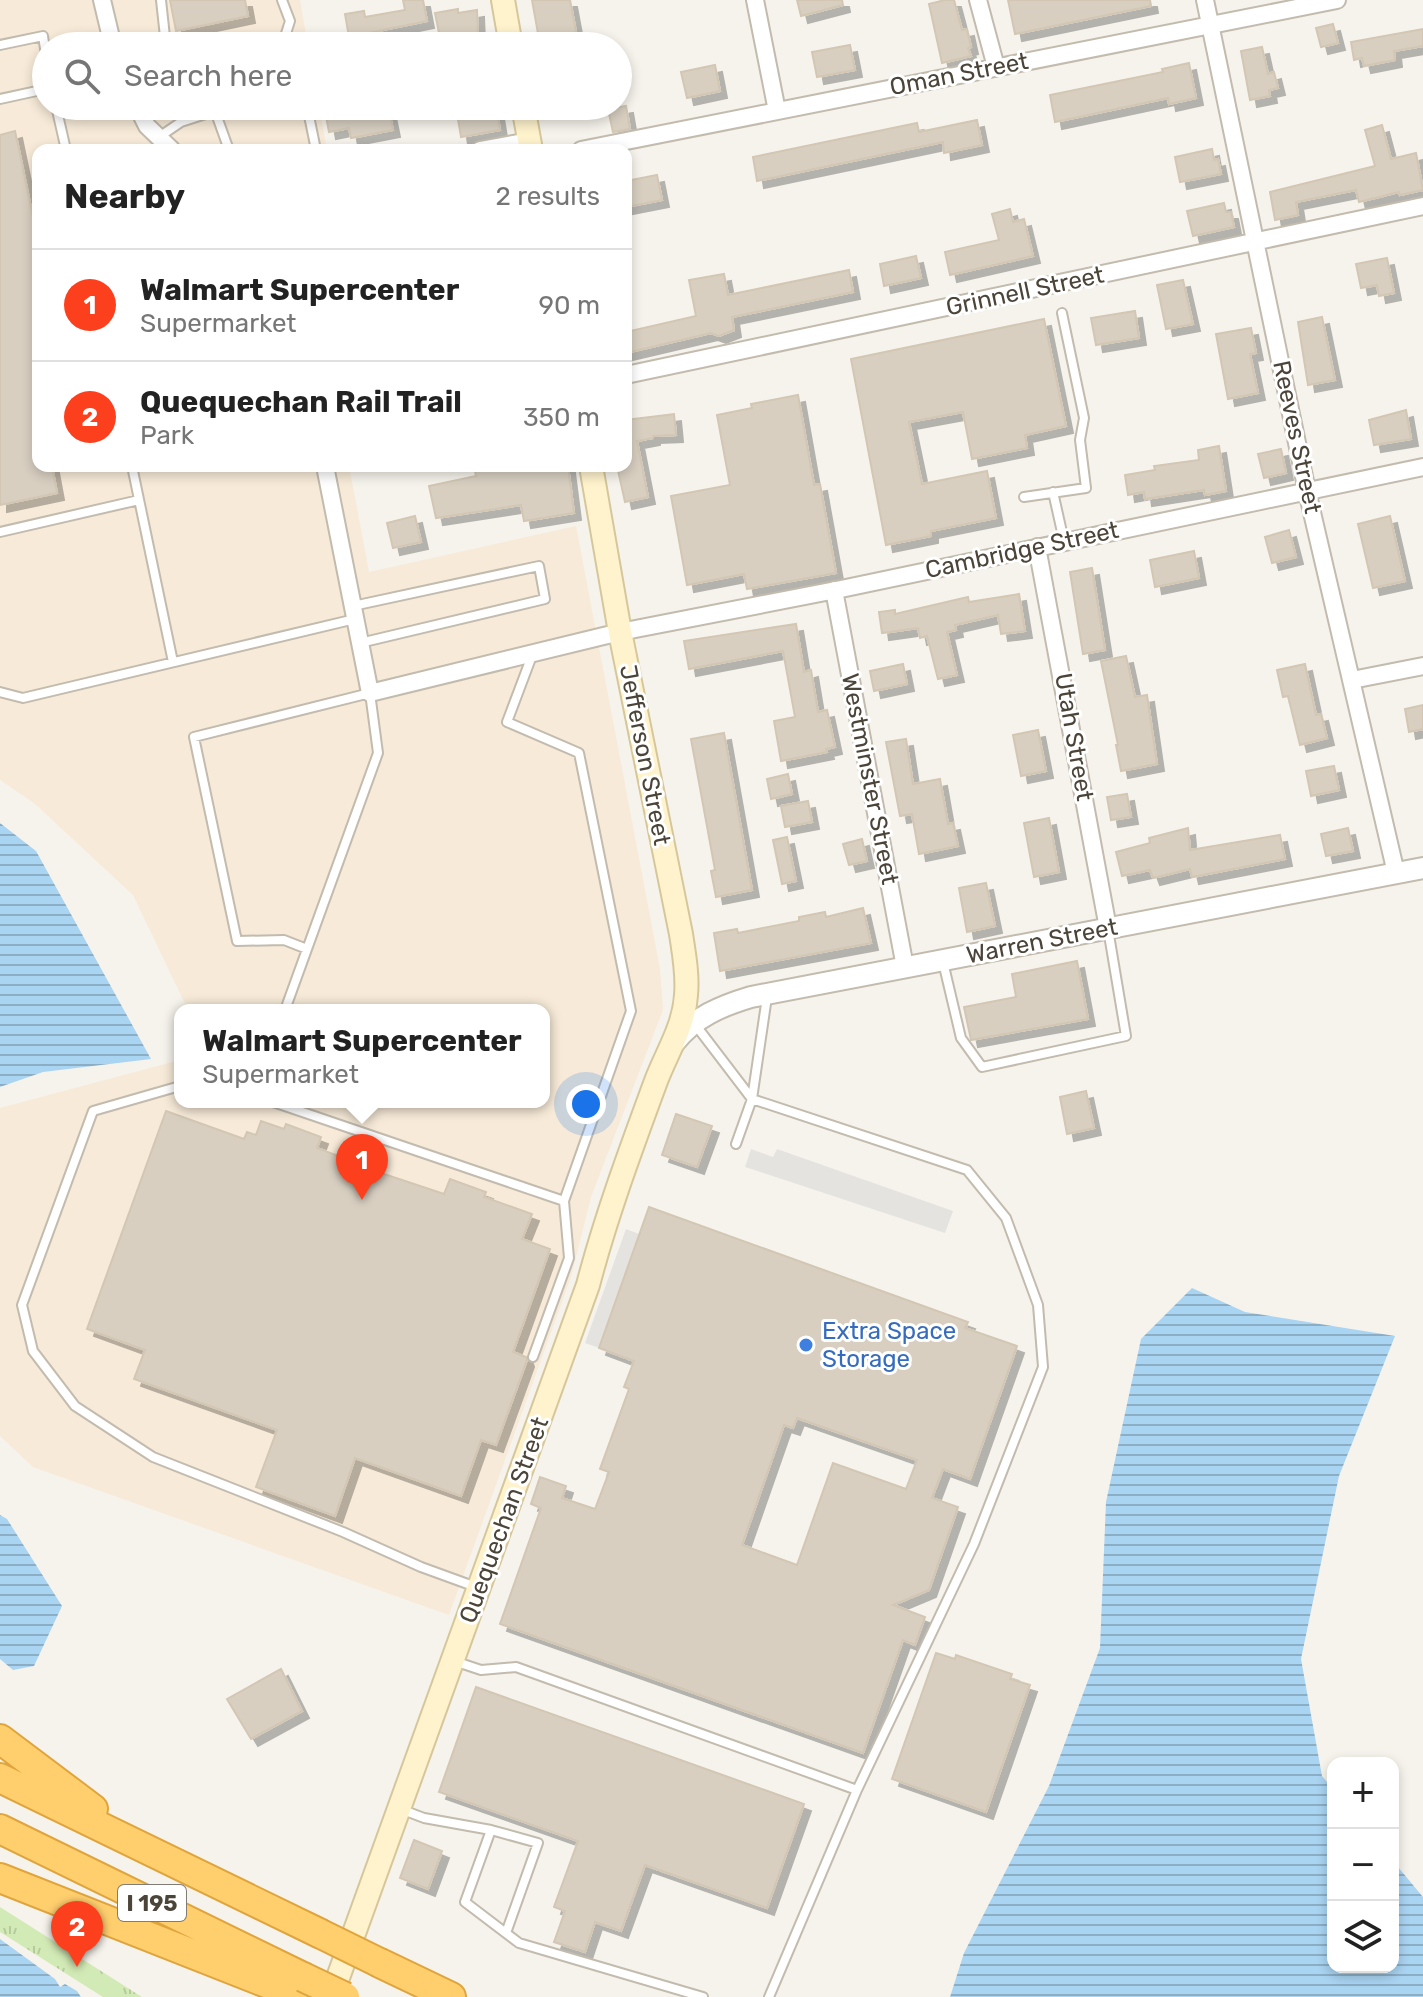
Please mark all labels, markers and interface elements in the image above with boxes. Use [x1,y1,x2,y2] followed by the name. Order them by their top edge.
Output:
[32,32,632,120] search box
[887,47,1031,101] street label: Oman Street
[60,54,104,98] icon: search
[124,58,292,94] text: Search here
[64,176,185,217] text: Nearby
[496,181,600,212] text: 2 results
[943,261,1107,321] street label: Grinnell Street
[140,272,459,308] text: Walmart Supercenter
[84,290,96,321] text: 1
[539,290,600,321] text: 90 m
[140,308,297,339] text: Supermarket
[1267,358,1327,516] street label: Reeves Street
[140,384,462,420] text: Quequechan Rail Trail
[82,402,98,433] text: 2
[523,402,600,433] text: 350 m
[140,420,194,451] text: Park
[923,516,1121,584] street label: Cambridge Street
[614,662,676,848] street label: Jefferson Street
[836,671,904,887] street label: Westminster Street
[1049,671,1099,803] street label: Utah Street
[964,913,1120,969] street label: Warren Street
[174,1004,550,1108] popup
[202,1023,522,1059] text: Walmart Supercenter
[202,1059,359,1090] text: Supermarket
[566,1084,606,1124] your location
[336,1134,388,1200] pin: 1
[822,1317,956,1373] place label: Extra Space Storage
[797,1336,815,1354] marker: Extra Space Storage
[454,1413,554,1627] street label: Quequechan Street
[1327,1757,1399,1973] map controls
[1327,1757,1399,1829] button: +
[1327,1829,1399,1901] button: −
[118,1885,186,1921] road number: I 195
[51,1901,103,1967] pin: 2
[1327,1901,1399,1973] button: layers

